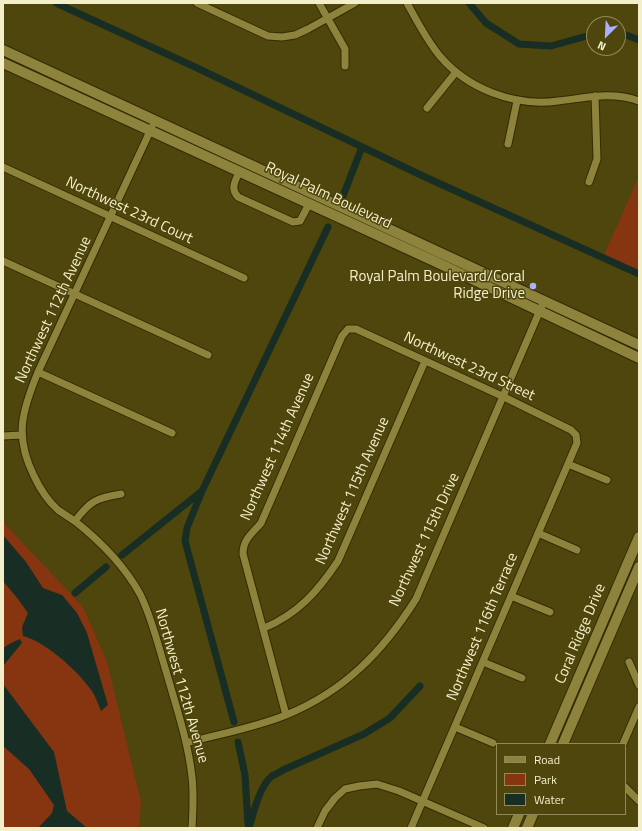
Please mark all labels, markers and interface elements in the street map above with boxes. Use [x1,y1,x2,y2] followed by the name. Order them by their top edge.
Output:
[586,16,626,56] north arrow
[595,37,608,55] text: N
[262,159,394,233] street label: Royal Palm Boulevard
[63,174,195,248] street label: Northwest 23rd Court
[12,234,96,386] street label: Northwest 112th Avenue
[349,268,525,303] place label: Royal Palm Boulevard/Coral Ridge Drive
[528,281,538,291] marker: Royal Palm Boulevard/Coral Ridge Drive
[401,329,537,405] street label: Northwest 23rd Street
[237,370,319,524] street label: Northwest 114th Avenue
[312,414,394,568] street label: Northwest 115th Avenue
[386,470,464,610] street label: Northwest 115th Drive
[444,550,522,704] street label: Northwest 116th Terrace
[552,581,610,687] street label: Coral Ridge Drive
[150,607,212,765] street label: Northwest 112th Avenue
[496,743,626,815] legend
[534,750,560,769] text: Road
[534,770,557,789] text: Park
[534,790,565,809] text: Water

